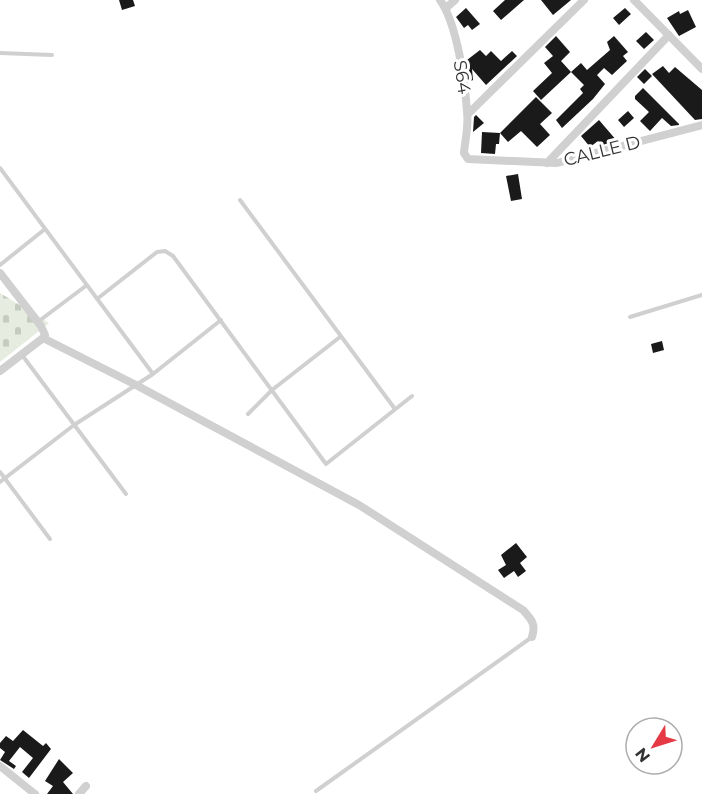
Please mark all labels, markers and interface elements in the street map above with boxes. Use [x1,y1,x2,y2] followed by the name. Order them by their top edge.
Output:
[448,59,476,96] street label: S64
[561,131,643,171] street label: CALLE D
[624,716,684,776] north arrow
[631,744,654,766] text: N

